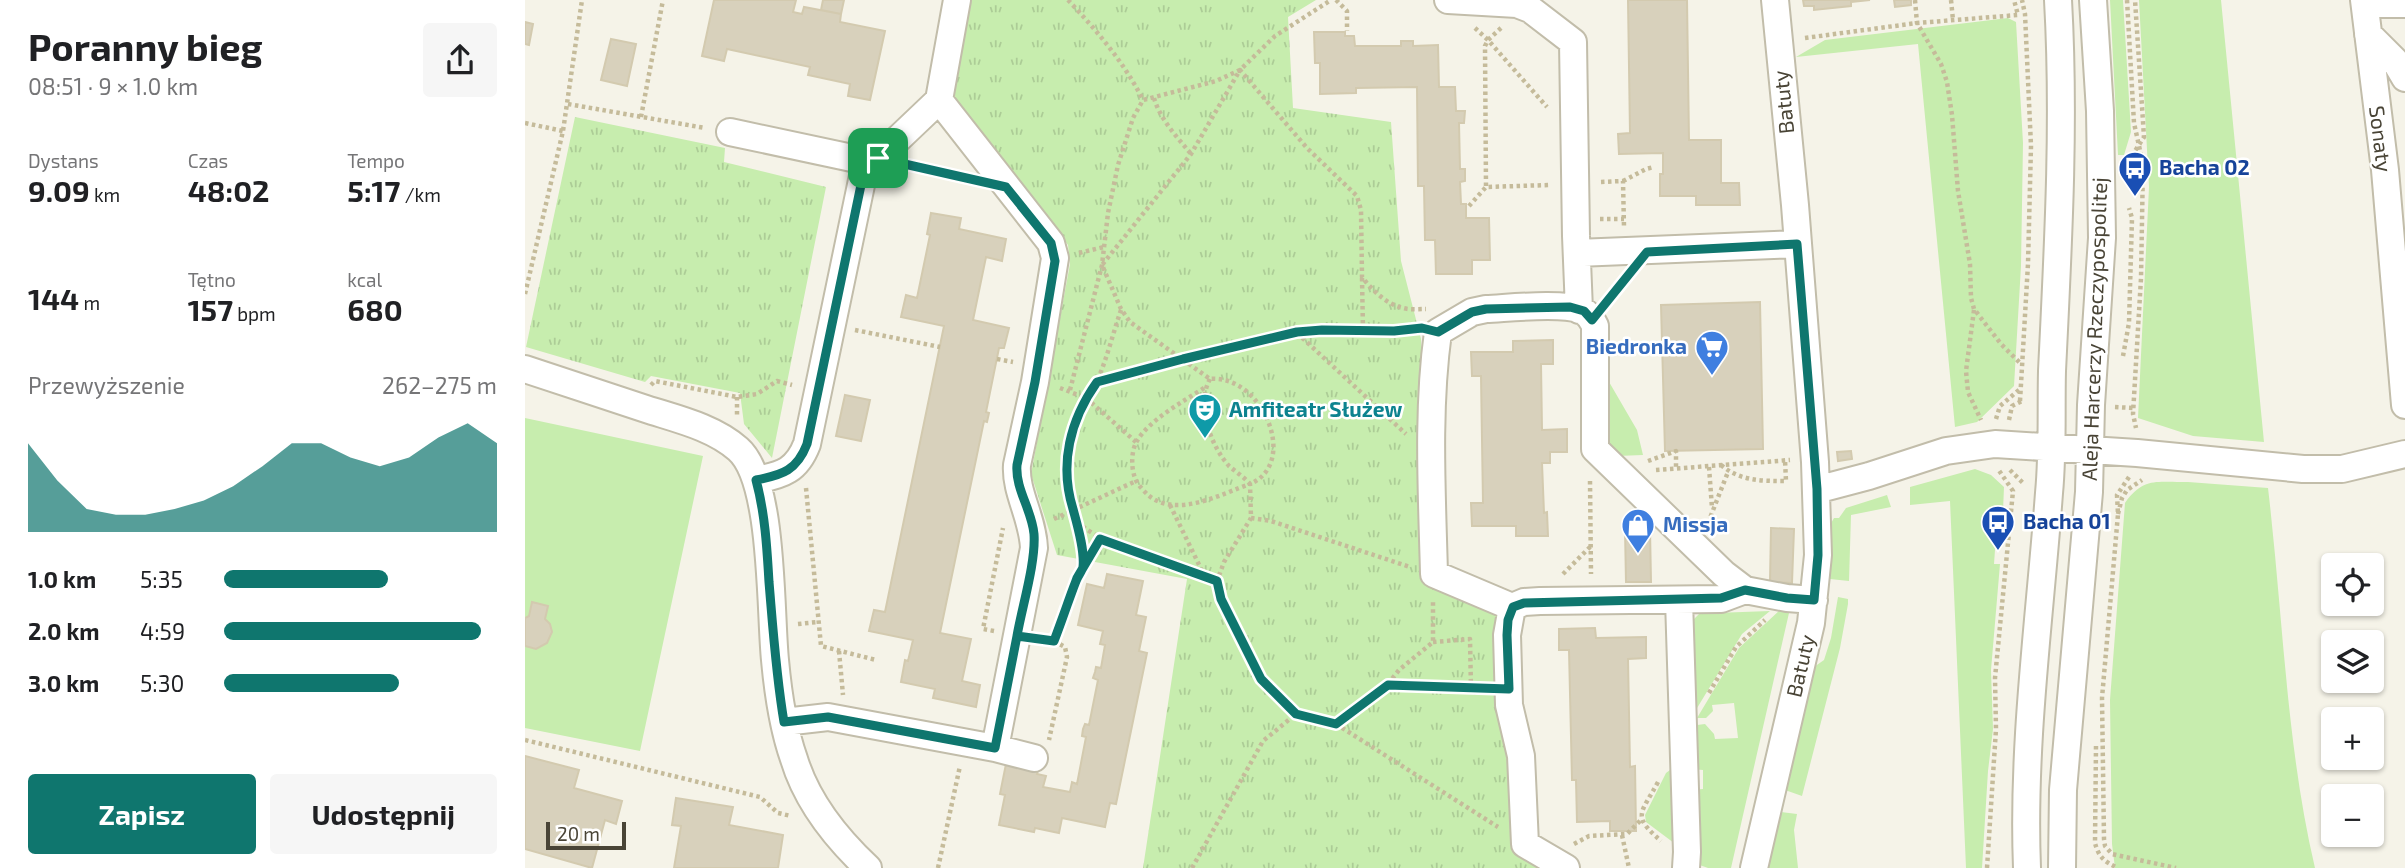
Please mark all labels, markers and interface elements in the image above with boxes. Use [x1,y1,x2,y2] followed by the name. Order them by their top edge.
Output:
[28,23,263,69] text: Poranny bieg
[423,23,497,97] button: share
[1767,69,1798,135] street label: Batuty
[28,72,198,100] text: 08:51 · 9 × 1.0 km
[2365,104,2398,173] street label: Sonaty
[848,128,908,188] pin
[859,139,897,177] icon: arrive
[28,149,99,172] text: Dystans
[188,149,228,172] text: Czas
[347,149,405,172] text: Tempo
[2116,149,2154,198] bus stop icon: Bacha 02
[2159,154,2250,179] place label: Bacha 02
[28,172,90,208] text: 9.09
[188,172,270,208] text: 48:02
[347,172,400,208] text: 5:17
[2076,177,2112,481] street label: Aleja Harcerzy Rzeczypospolitej
[90,183,120,206] text: km
[400,183,441,206] text: /km
[188,268,236,291] text: Tętno
[347,268,382,291] text: kcal
[28,280,79,316] text: 144
[79,291,100,314] text: m
[188,291,233,327] text: 157
[347,291,403,327] text: 680
[233,302,276,325] text: bpm
[1693,328,1731,377] supermarket icon: Biedronka
[1586,333,1687,358] place label: Biedronka
[28,371,185,399] text: Przewyższenie
[382,371,497,399] text: 262–275 m
[1186,391,1224,440] theatre icon: Amfiteatr Służew
[1229,396,1402,421] place label: Amfiteatr Służew
[1979,503,2017,552] bus stop icon: Bacha 01
[1619,506,1657,555] shop icon: Missja
[2023,508,2111,533] place label: Bacha 01
[1663,511,1728,536] place label: Missja
[2321,553,2384,847] map controls
[2321,553,2384,616] button: locate
[28,565,96,593] text: 1.0 km
[140,565,183,593] text: 5:35
[28,617,100,645] text: 2.0 km
[140,617,185,645] text: 4:59
[2321,630,2384,693] button: layers
[1780,632,1819,699] street label: Batuty
[28,669,99,697] text: 3.0 km
[140,669,184,697] text: 5:30
[2321,707,2384,770] button: +
[28,774,256,854] button: Zapisz
[270,774,497,854] button: Udostępnij
[2321,784,2384,847] button: −
[546,819,627,851] scale bar
[557,822,600,845] text: 20 m

